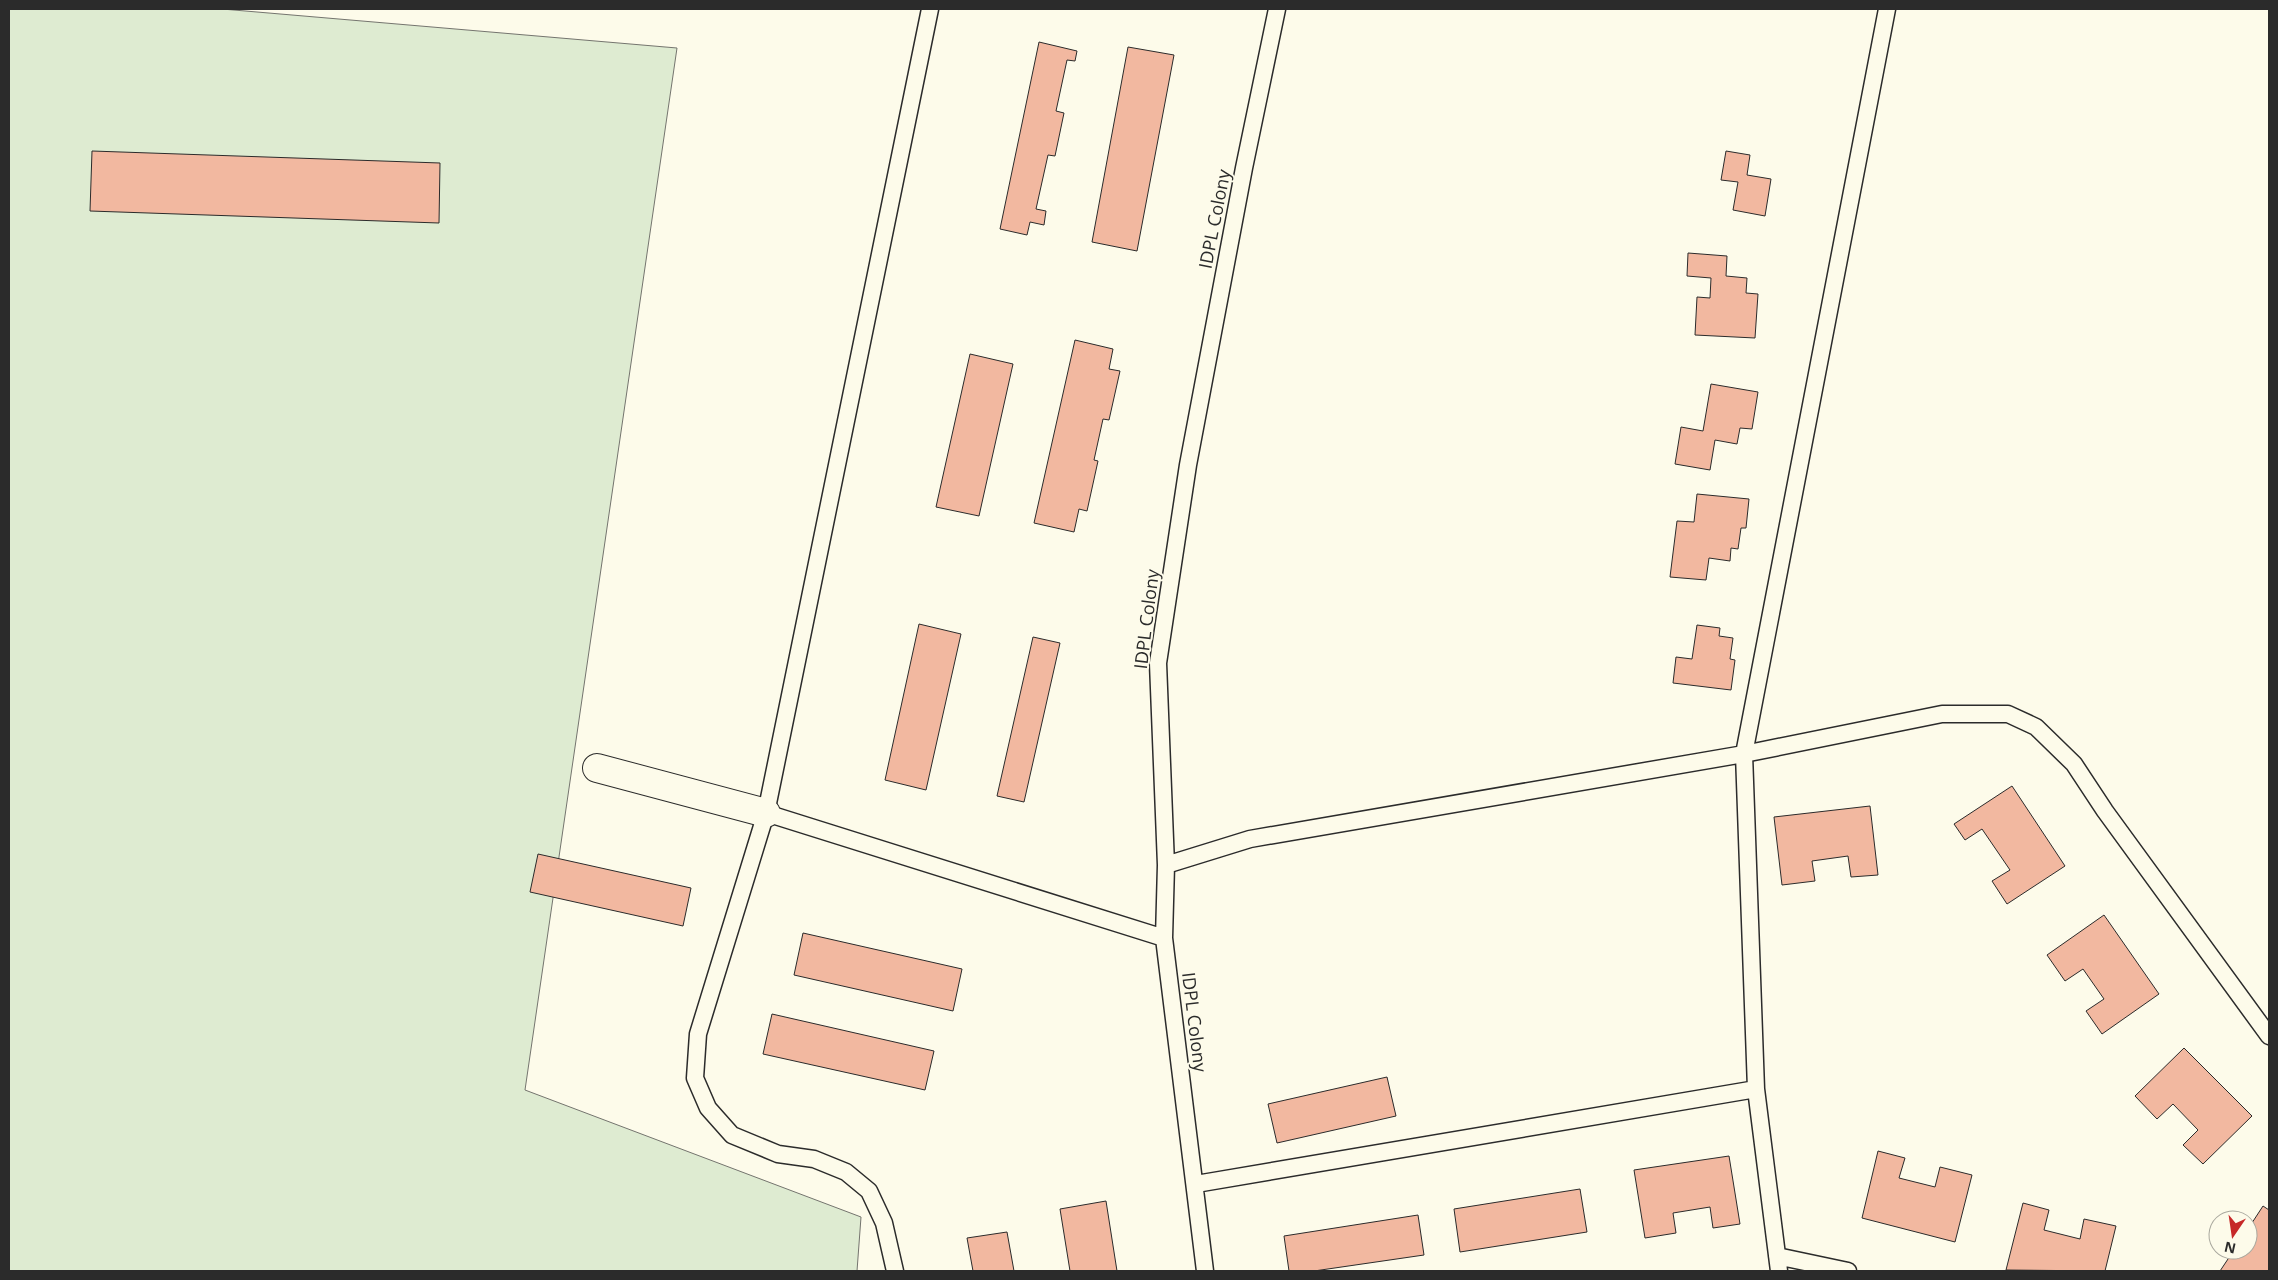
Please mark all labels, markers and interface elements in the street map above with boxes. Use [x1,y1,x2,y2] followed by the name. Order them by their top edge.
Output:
[1193,166,1236,271] street label: IDPL Colony
[1128,567,1164,670] street label: IDPL Colony
[1177,971,1213,1074] street label: IDPL Colony
[2208,1210,2258,1260] north arrow
[2222,1238,2238,1259] text: N

